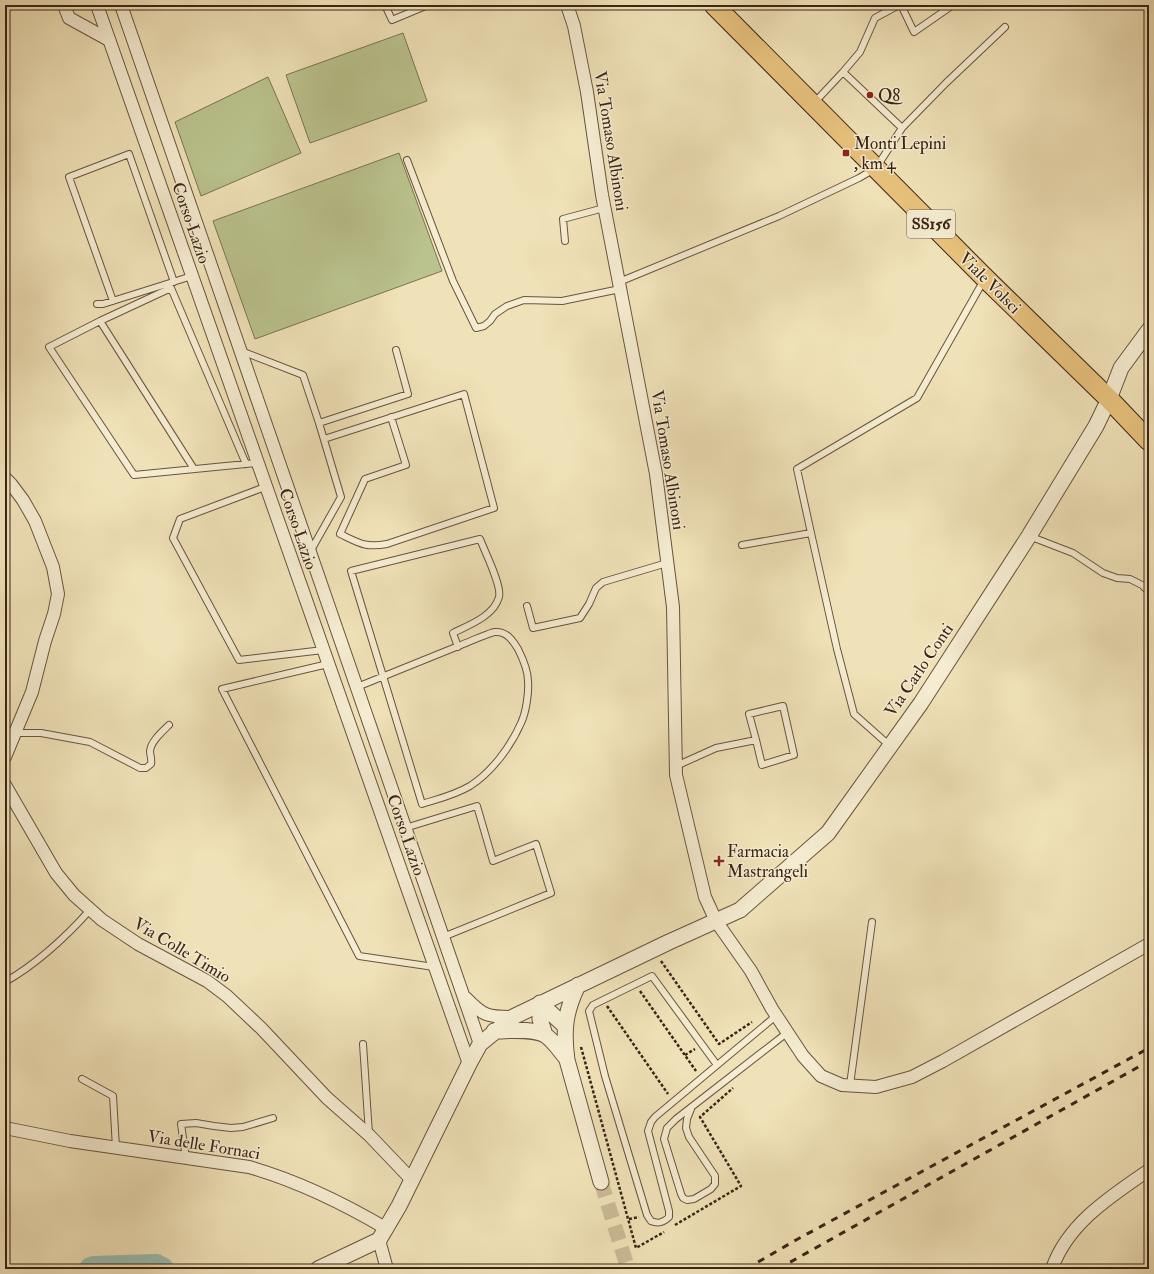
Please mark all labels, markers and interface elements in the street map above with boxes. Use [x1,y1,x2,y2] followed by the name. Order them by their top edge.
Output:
[590,69,633,213] street label: Via Tomaso Albinoni
[878,85,903,106] place label: Q8
[865,90,875,100] marker: Q8
[853,133,947,174] place label: Monti Lepini , km 4
[841,148,851,158] marker: Monti Lepini , km 4
[167,180,215,266] street label: Corso Lazio
[907,210,955,238] road number: SS156
[955,248,1026,319] street label: Viale Volsci
[647,388,690,532] street label: Via Tomaso Albinoni
[274,486,322,572] street label: Corso Lazio
[880,619,958,721] street label: Via Carlo Conti
[382,792,430,878] street label: Corso Lazio
[727,841,809,882] place label: Farmacia Mastrangeli
[714,856,724,866] marker: Farmacia Mastrangeli
[130,913,234,987] street label: Via Colle Timio
[146,1126,262,1164] street label: Via delle Fornaci

